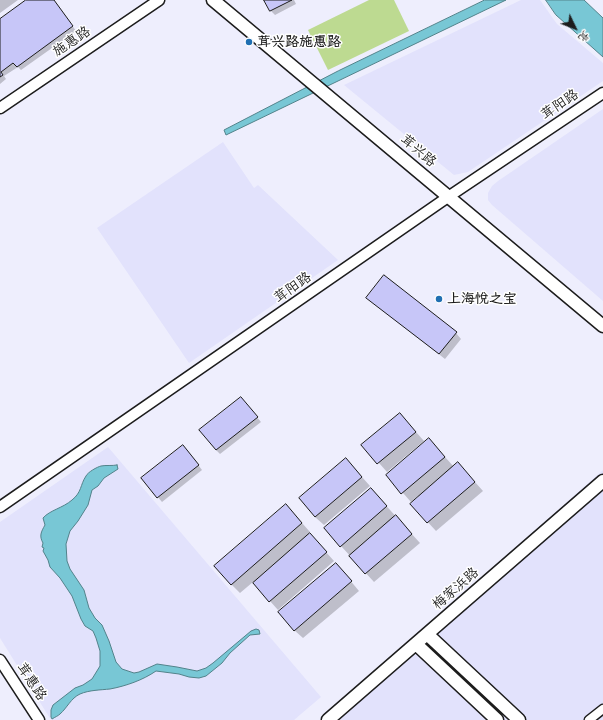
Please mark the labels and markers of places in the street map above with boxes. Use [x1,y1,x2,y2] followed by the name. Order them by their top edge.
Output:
[257,34,341,50] place label: 茸兴路施惠路
[244,37,254,47] marker: 茸兴路施惠路
[447,291,517,307] place label: 上海悦之宝
[434,294,444,304] marker: 上海悦之宝

